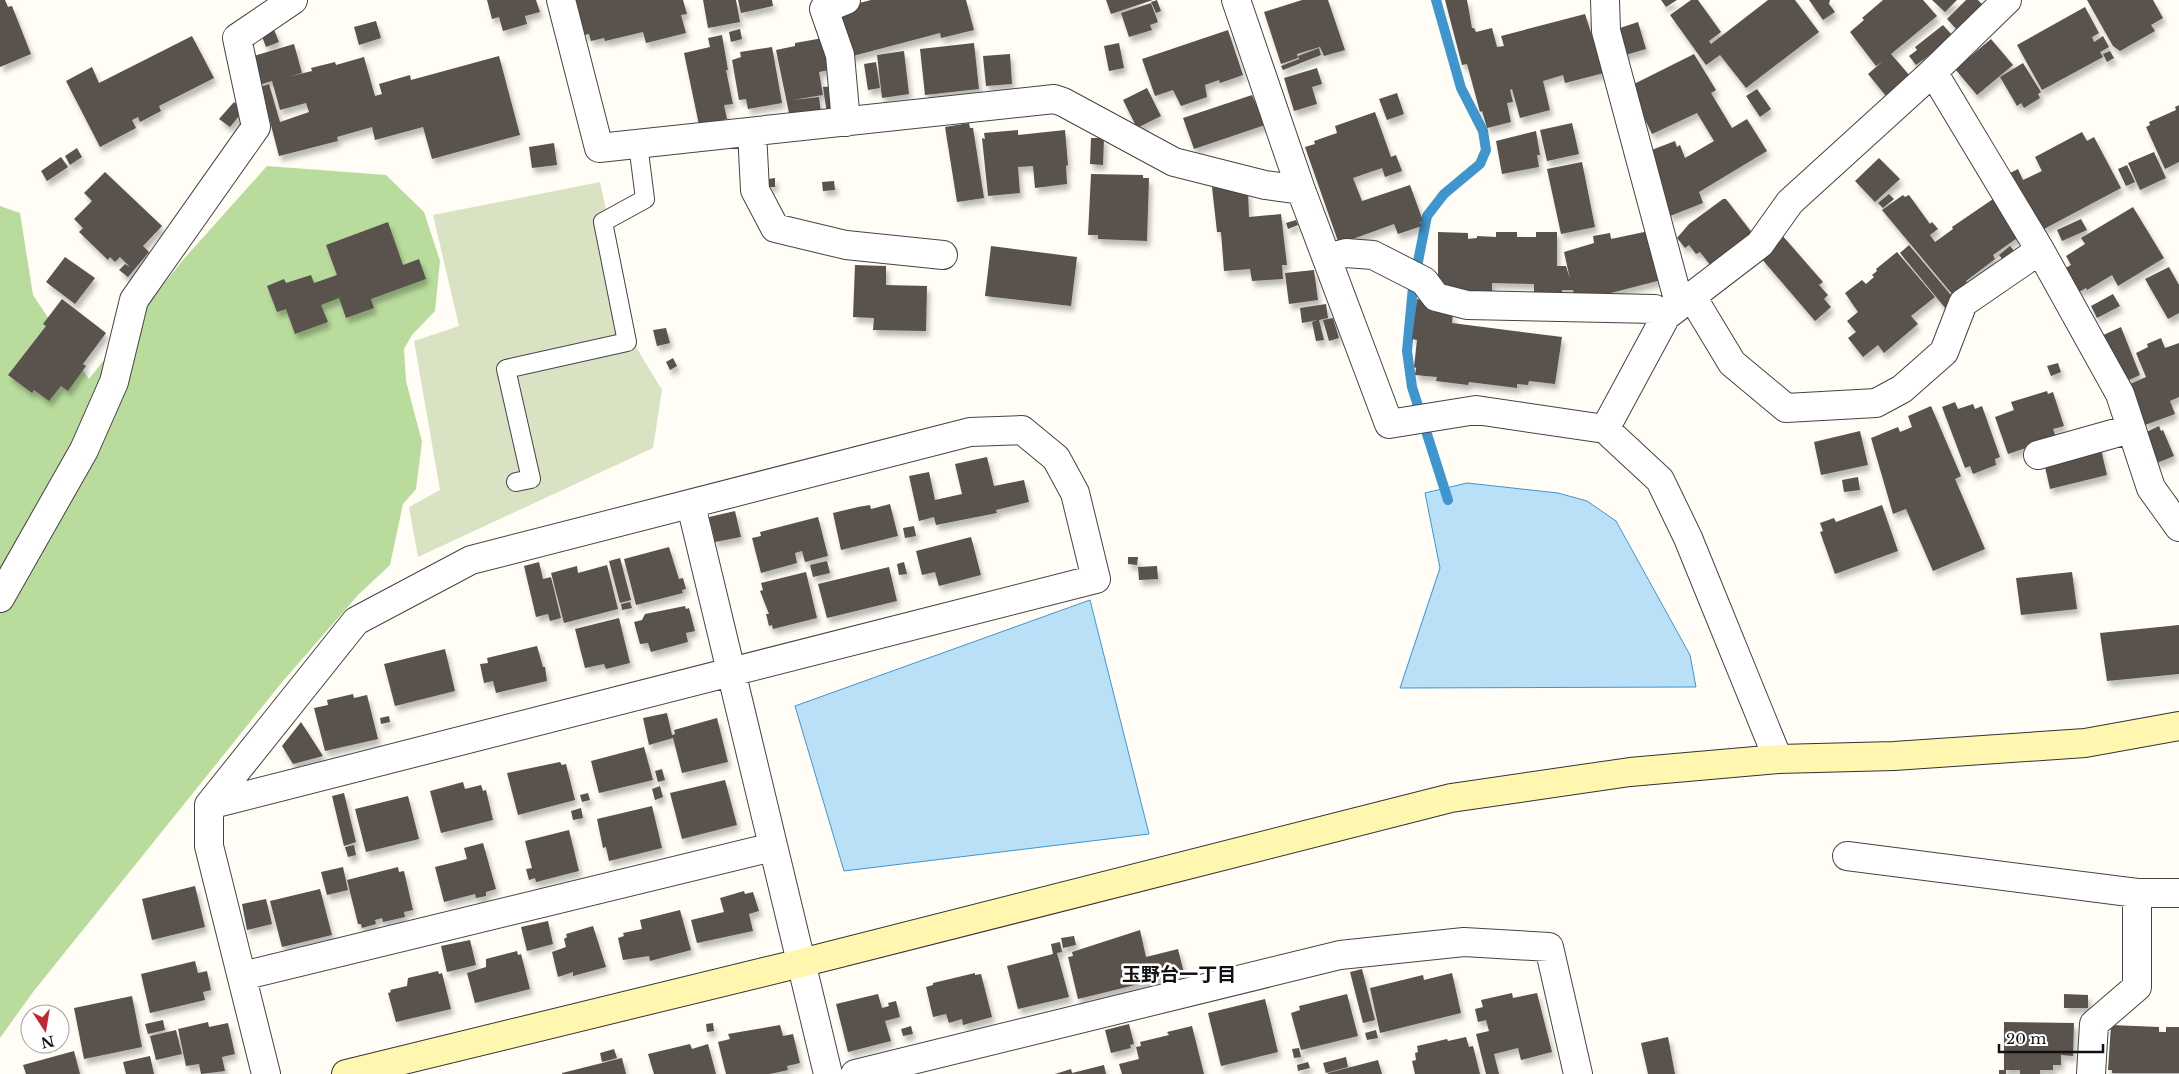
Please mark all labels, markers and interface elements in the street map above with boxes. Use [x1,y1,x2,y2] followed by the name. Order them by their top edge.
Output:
[1122,963,1236,986] district label: 玉野台一丁目
[20,1004,70,1054] north arrow
[1999,1022,2103,1054] scale bar
[2006,1029,2046,1048] text: 20 m
[39,1032,56,1052] text: N

